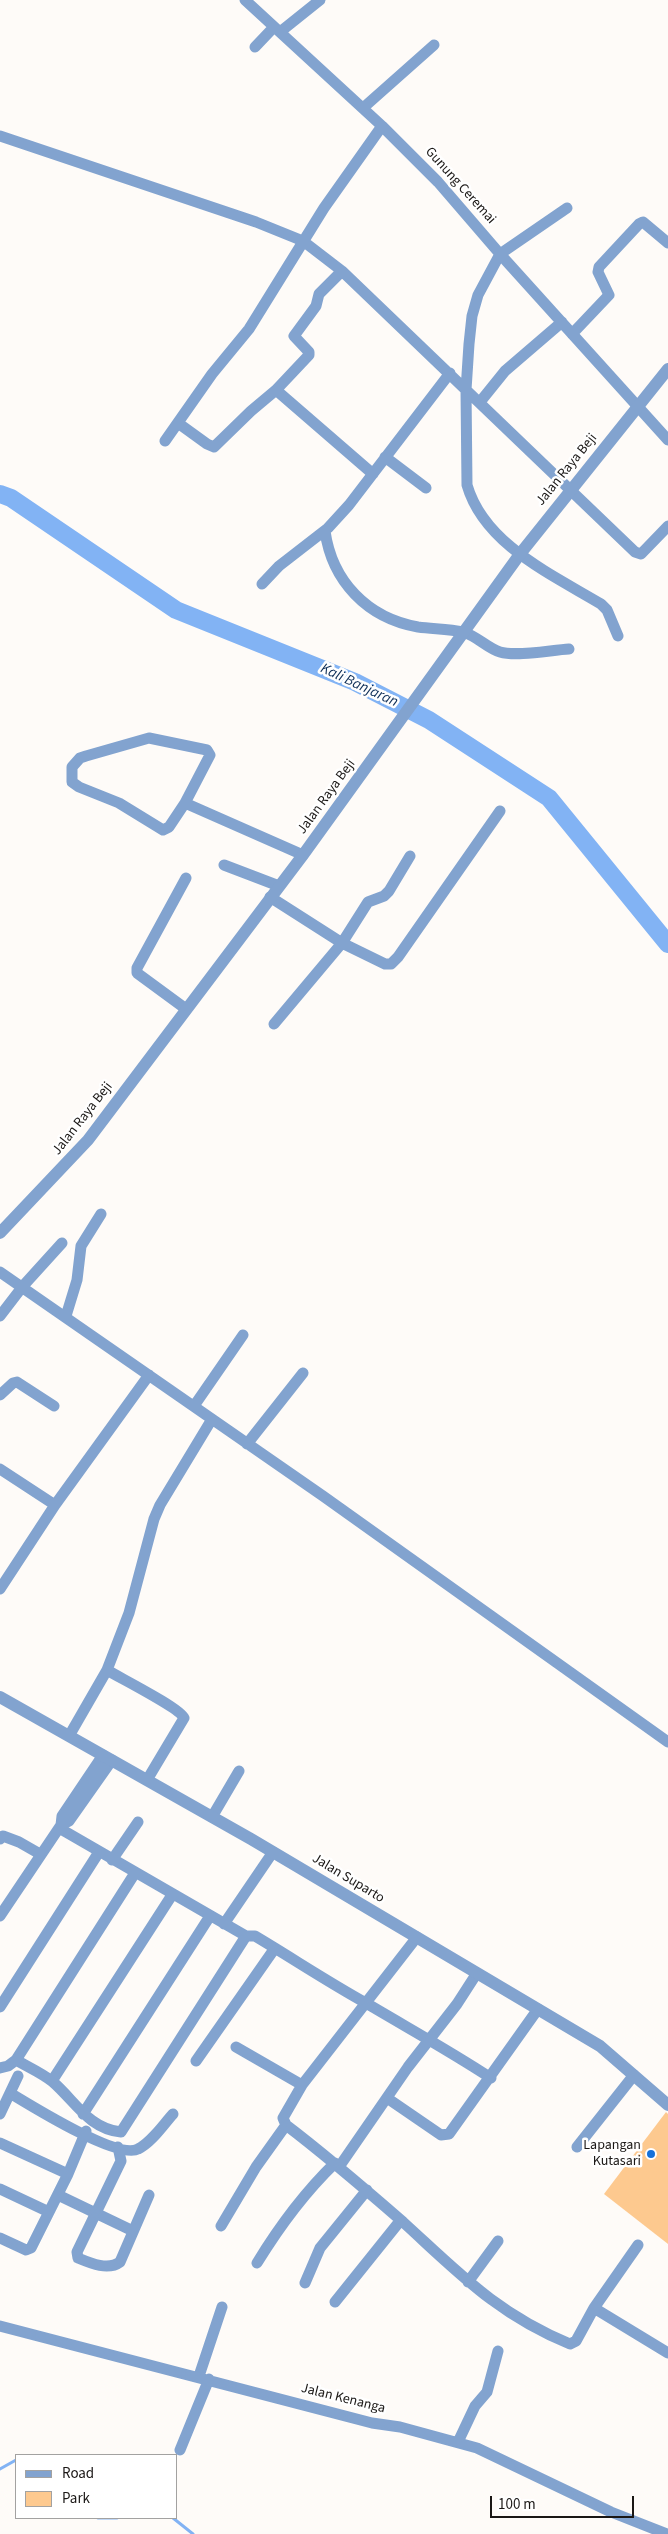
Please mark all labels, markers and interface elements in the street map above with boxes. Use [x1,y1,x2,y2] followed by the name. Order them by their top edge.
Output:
[421,144,499,228] street label: Gunung Ceremai
[533,431,601,509] street label: Jalan Raya Beji
[317,660,401,712] water label: Kali Banjaran
[294,756,360,838] street label: Jalan Raya Beji
[49,1079,117,1159] street label: Jalan Raya Beji
[309,1851,387,1907] street label: Jalan Suparto
[583,2138,641,2170] place label: Lapangan Kutasari
[645,2148,657,2160] marker: Lapangan Kutasari
[299,2380,387,2418] street label: Jalan Kenanga
[15,2454,178,2519] legend
[62,2463,94,2484] text: Road
[493,2486,637,2518] scale bar
[62,2488,90,2509] text: Park
[498,2494,536,2515] text: 100 m

